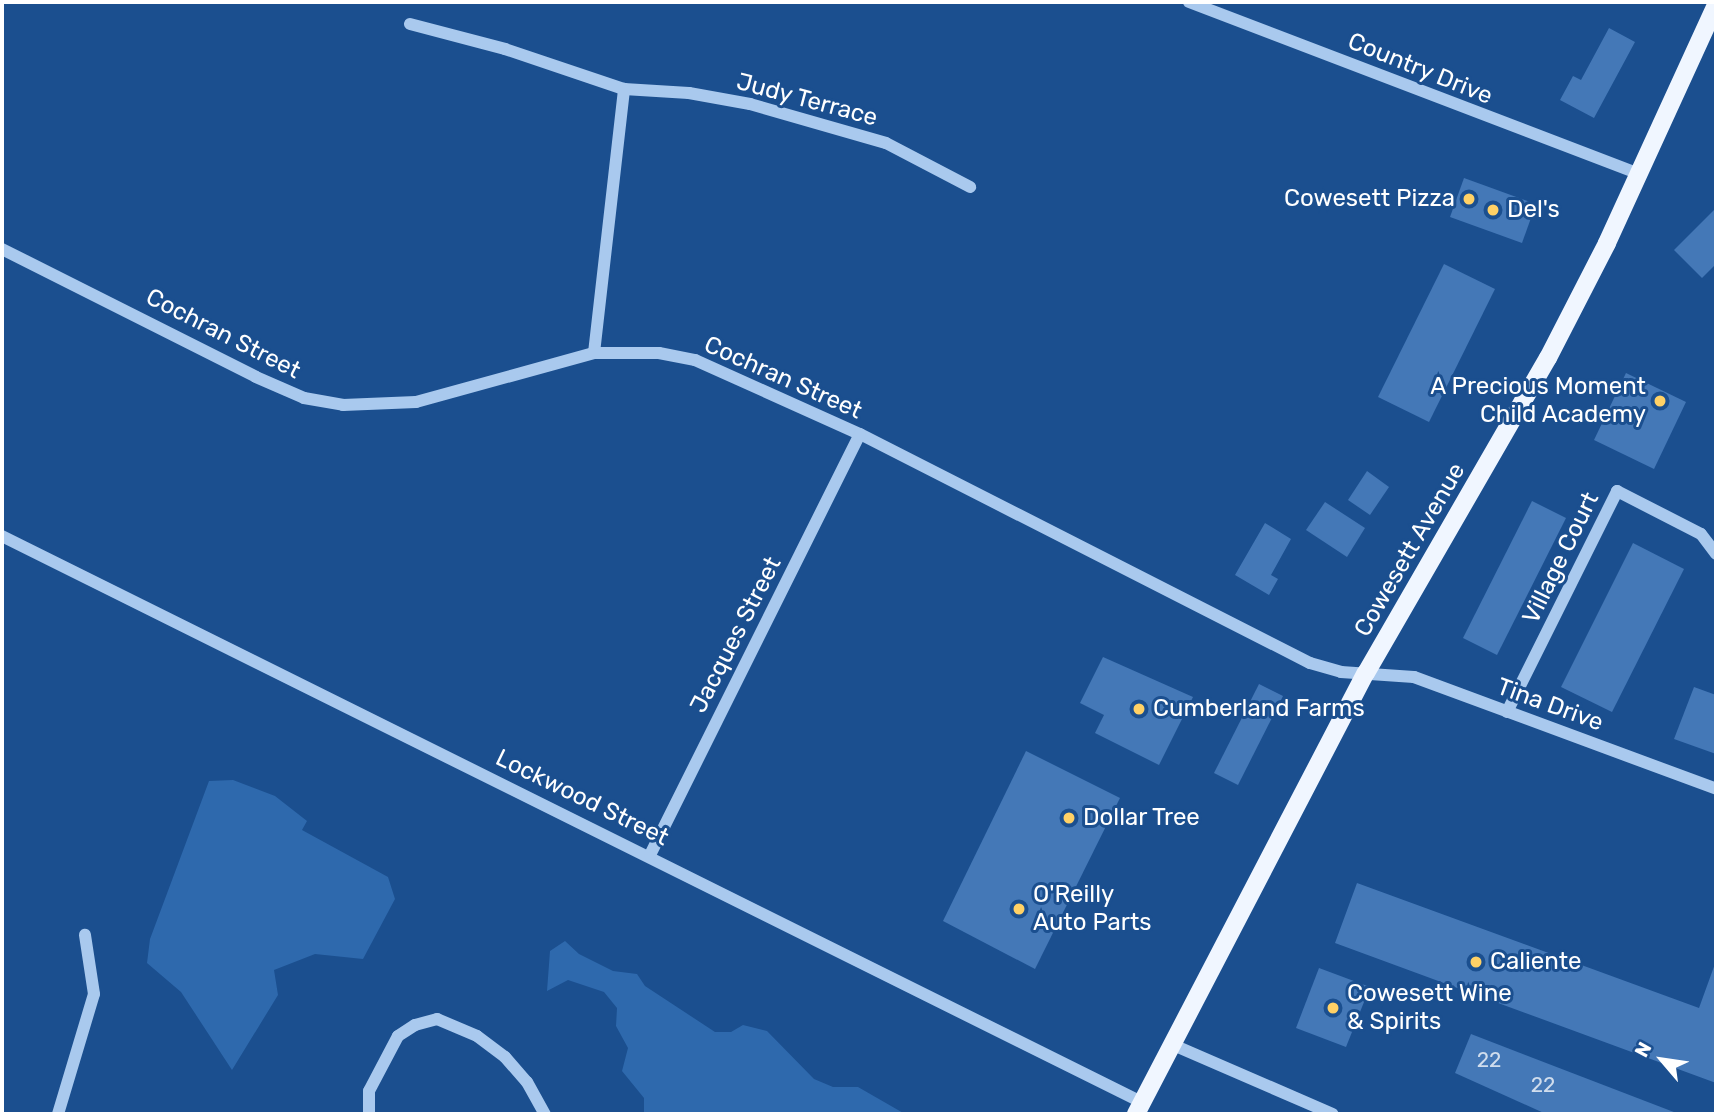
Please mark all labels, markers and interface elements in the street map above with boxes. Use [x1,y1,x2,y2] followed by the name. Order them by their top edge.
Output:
[1343,27,1497,111] street label: Country Drive
[733,67,881,133] street label: Judy Terrace
[1284,185,1455,213] place label: Cowesett Pizza
[1461,191,1477,207] marker: Cowesett Pizza
[1507,196,1560,224] place label: Del's
[1485,202,1501,218] marker: Del's
[141,283,305,385] street label: Cochran Street
[700,330,866,426] street label: Cochran Street
[1430,373,1646,429] place label: A Precious Moment Child Academy
[1652,393,1668,409] marker: A Precious Moment Child Academy
[1349,458,1471,642] street label: Cowesett Avenue
[1517,488,1605,628] street label: Village Court
[684,552,788,718] street label: Jacques Street
[1493,672,1607,738] street label: Tina Drive
[1153,695,1365,723] place label: Cumberland Farms
[1131,701,1147,717] marker: Cumberland Farms
[491,744,673,852] street label: Lockwood Street
[1083,804,1201,832] place label: Dollar Tree
[1061,810,1077,826] marker: Dollar Tree
[1033,881,1152,937] place label: O'Reilly Auto Parts
[1011,901,1027,917] marker: O'Reilly Auto Parts
[1490,948,1582,976] place label: Caliente
[1468,954,1484,970] marker: Caliente
[1347,980,1512,1036] place label: Cowesett Wine & Spirits
[1325,1000,1341,1016] marker: Cowesett Wine & Spirits
[1627,1025,1697,1095] north arrow
[1630,1038,1657,1061] text: N
[1477,1047,1501,1073] house number: 22
[1531,1072,1555,1098] house number: 22

